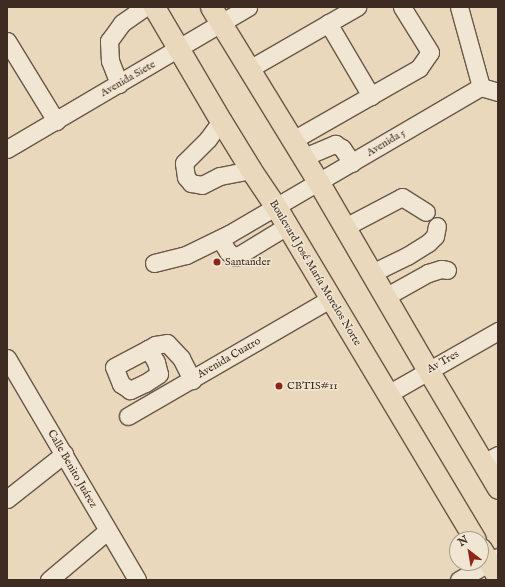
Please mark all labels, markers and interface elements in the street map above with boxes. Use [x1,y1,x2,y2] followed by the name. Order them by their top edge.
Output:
[98,58,158,100] street label: Avenida Siete
[364,126,408,160] street label: Avenida 5
[266,198,364,348] street label: Boulevard José María Morelos Norte
[225,255,271,269] place label: Santander
[212,257,222,267] marker: Santander
[195,335,263,381] street label: Avenida Cuatro
[425,348,461,376] street label: Av Tres
[287,379,338,393] place label: CBTIS#11
[274,381,284,391] marker: CBTIS#11
[44,428,100,510] street label: Calle Benito Juárez
[449,531,489,571] north arrow
[456,533,471,550] text: N

